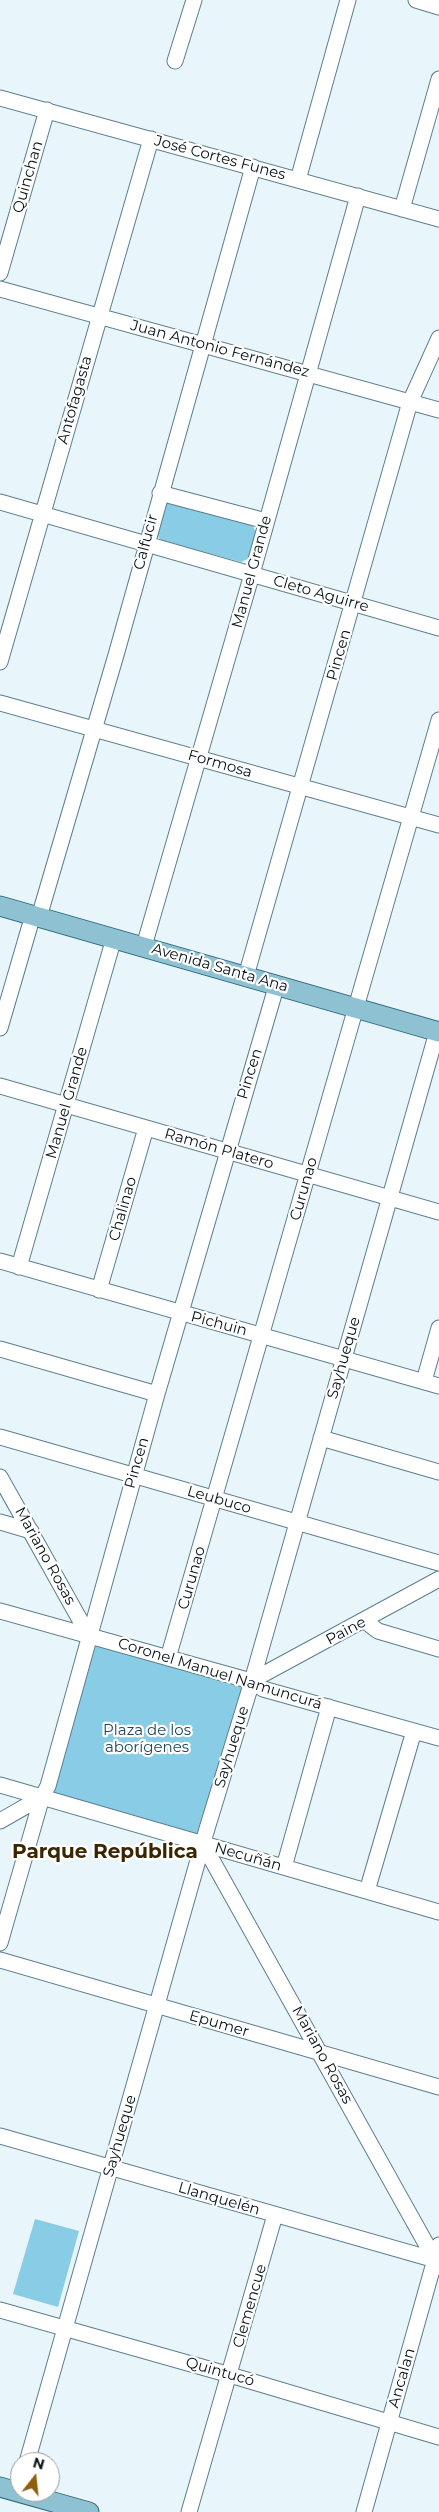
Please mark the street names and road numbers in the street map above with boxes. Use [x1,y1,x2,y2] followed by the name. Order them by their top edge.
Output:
[152,132,288,184] street label: José Cortes Funes
[9,139,47,215] street label: Quinchan
[129,316,311,382] street label: Juan Antonio Fernández
[54,354,96,446] street label: Antofagasta
[130,512,162,572] street label: Calfucir
[228,514,276,630] street label: Manuel Grande
[271,572,371,616] street label: Cleto Aguirre
[323,627,355,683] street label: Pincen
[186,746,254,782] street label: Formosa
[150,940,290,996] street label: Avenida Santa Ana
[42,1045,92,1161] street label: Manuel Grande
[234,1046,266,1102] street label: Pincen
[162,1125,276,1173] street label: Ramón Platero
[286,1155,322,1223] street label: Curunao
[105,1175,141,1243] street label: Chalinao
[189,1308,249,1340] street label: Pichuin
[324,1315,364,1401] street label: Sayhueque
[121,1435,153,1491] street label: Pincen
[185,1482,253,1518] street label: Leubuco
[11,1504,79,1608] street label: Mariano Rosas
[174,1544,210,1612] street label: Curunao
[323,1613,369,1649] street label: Paine
[116,1634,324,1714] street label: Coronel Manuel Namuncurá
[211,1704,253,1790] street label: Sayhueque
[212,1839,284,1875] street label: Necuñán
[288,2003,356,2107] street label: Mariano Rosas
[187,2007,251,2041] street label: Epumer
[100,2093,140,2179] street label: Sayhueque
[176,2179,262,2219] street label: Llanquelén
[229,2262,271,2350] street label: Clemencue
[385,2346,419,2410] street label: Ancalan
[184,2354,256,2390] street label: Quintucó

